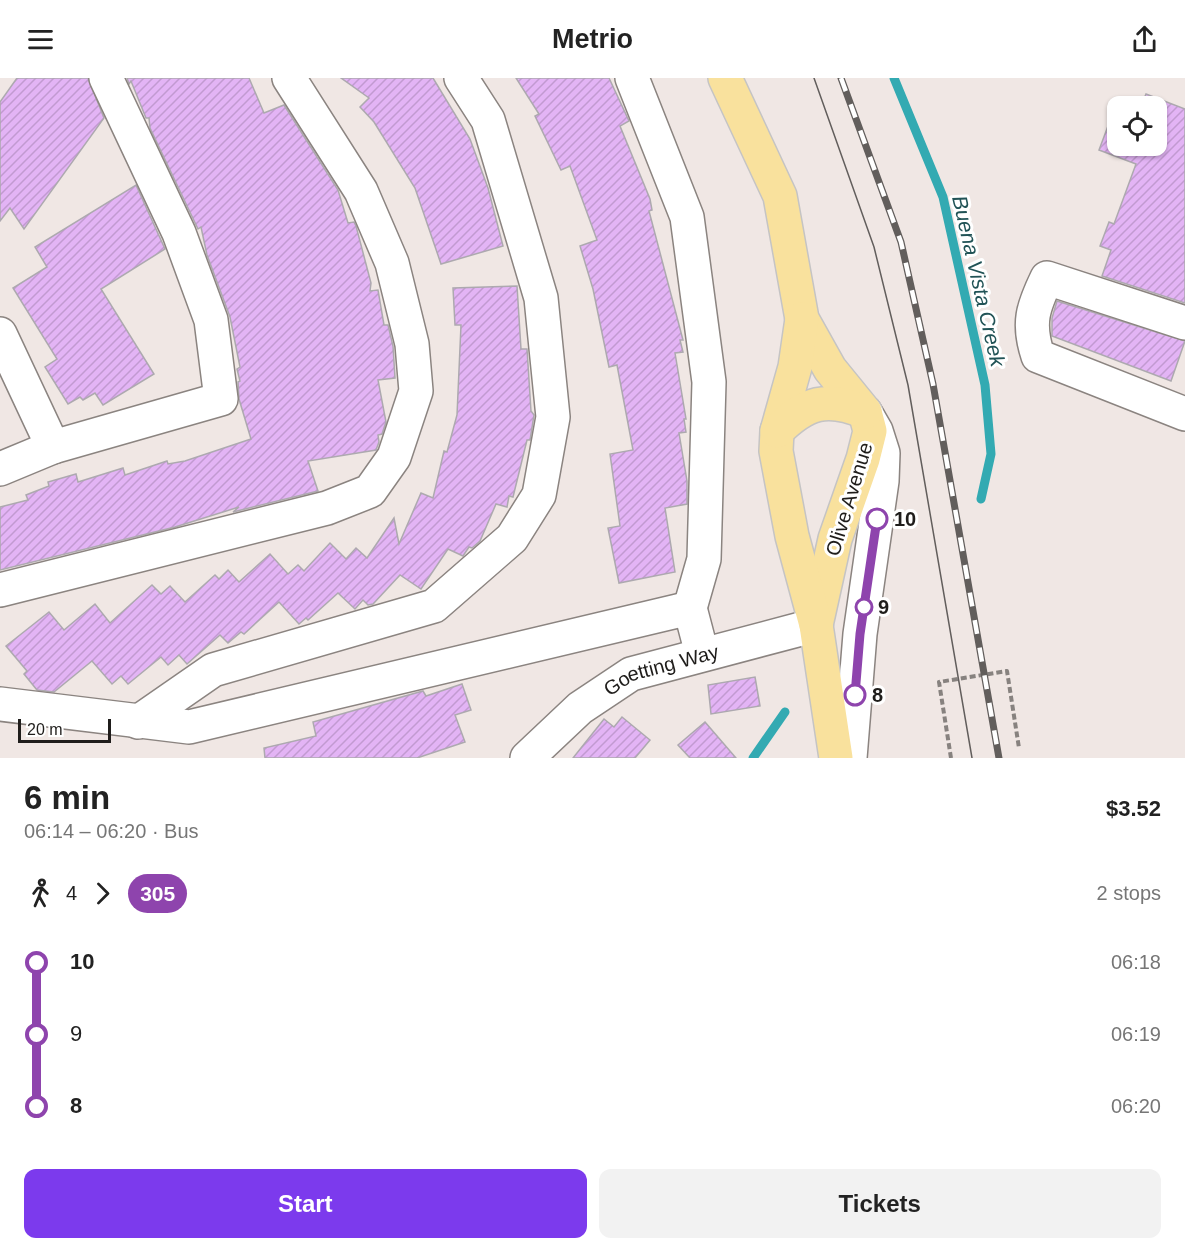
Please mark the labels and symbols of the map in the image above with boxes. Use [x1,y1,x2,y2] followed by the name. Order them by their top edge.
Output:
[948,193,1010,370] water label: Buena Vista Creek
[821,440,877,558] street label: Olive Avenue
[866,508,888,530] marker: 10
[894,508,916,530] place label: 10
[878,596,889,618] place label: 9
[855,598,873,616] marker: 9
[600,640,721,700] street label: Goetting Way
[844,684,866,706] marker: 8
[872,684,883,706] place label: 8
[18,716,111,744] scale bar

